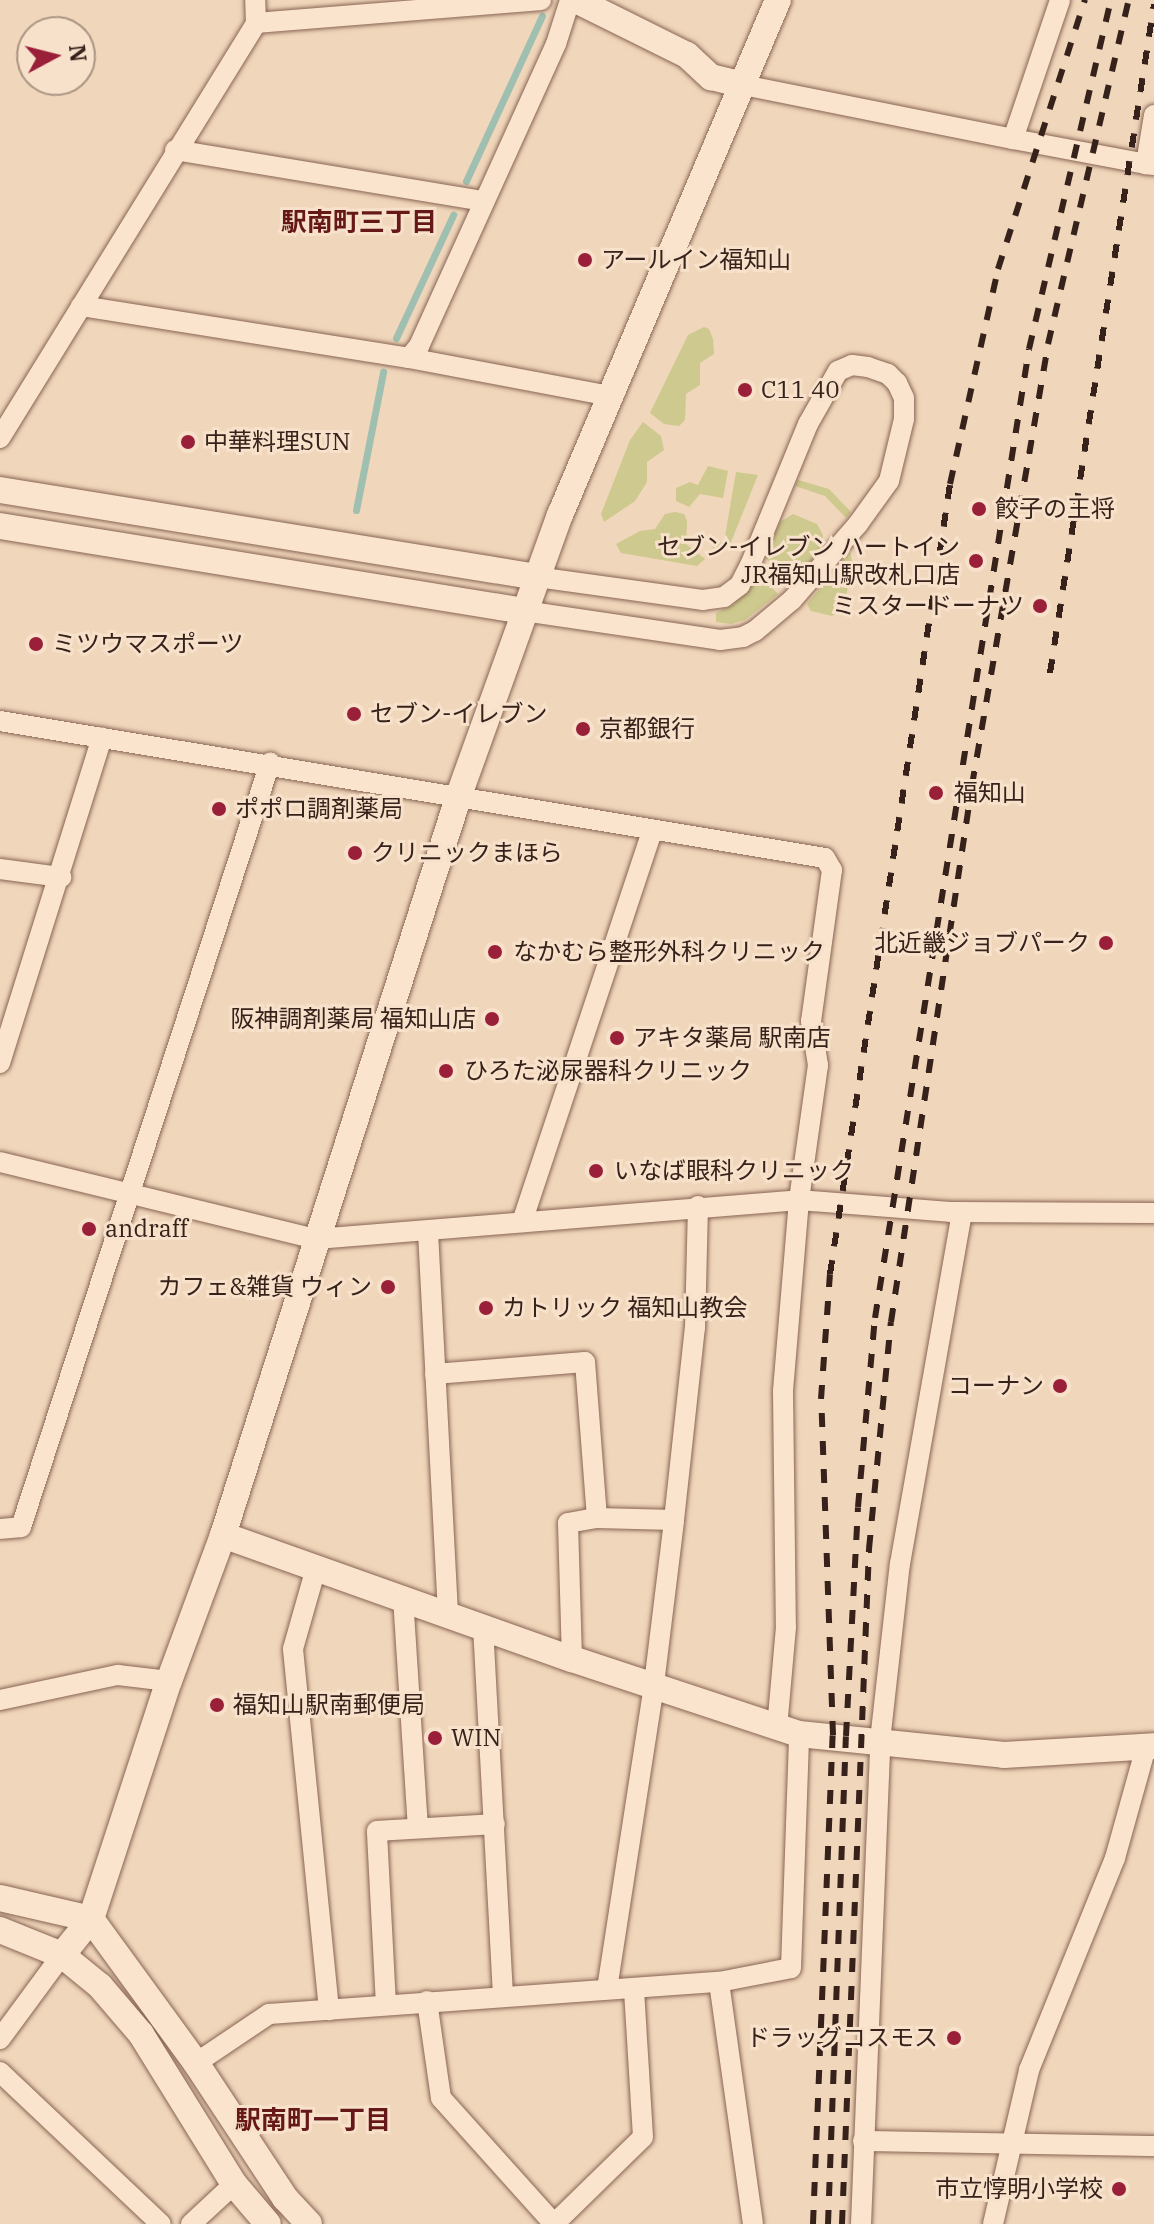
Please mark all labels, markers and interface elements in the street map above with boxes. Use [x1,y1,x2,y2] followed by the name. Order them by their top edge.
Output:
[16,16,96,96] north arrow
[63,43,94,64] text: N
[281,206,437,238] district label: 駅南町三丁目
[601,246,792,274] place label: アールイン福知山
[576,251,594,269] marker: アールイン福知山
[761,376,840,404] place label: C11 40
[736,381,754,399] marker: C11 40
[204,428,350,456] place label: 中華料理SUN
[179,433,197,451] marker: 中華料理SUN
[995,495,1115,523] place label: 餃子の王将
[970,500,988,518] marker: 餃子の王将
[657,533,960,589] place label: セブン-イレブン ハートイン JR福知山駅改札口店
[967,552,985,570] marker: セブン-イレブン ハートイン JR福知山駅改札口店
[832,592,1024,620] place label: ミスタードーナツ
[1031,597,1049,615] marker: ミスタードーナツ
[52,630,244,658] place label: ミツウマスポーツ
[27,635,45,653] marker: ミツウマスポーツ
[370,700,547,728] place label: セブン-イレブン
[345,705,363,723] marker: セブン-イレブン
[599,715,695,743] place label: 京都銀行
[574,720,592,738] marker: 京都銀行
[954,779,1026,807] place label: 福知山
[925,782,947,804] marker: 福知山
[235,795,403,823] place label: ポポロ調剤薬局
[210,800,228,818] marker: ポポロ調剤薬局
[371,839,563,867] place label: クリニックまほら
[346,844,364,862] marker: クリニックまほら
[874,929,1090,957] place label: 北近畿ジョブパーク
[1097,934,1115,952] marker: 北近畿ジョブパーク
[513,938,825,966] place label: なかむら整形外科クリニック
[484,941,506,963] marker: なかむら整形外科クリニック
[230,1005,476,1033] place label: 阪神調剤薬局 福知山店
[483,1010,501,1028] marker: 阪神調剤薬局 福知山店
[633,1024,831,1052] place label: アキタ薬局 駅南店
[608,1029,626,1047] marker: アキタ薬局 駅南店
[464,1057,752,1085] place label: ひろた泌尿器科クリニック
[435,1060,457,1082] marker: ひろた泌尿器科クリニック
[614,1157,854,1185] place label: いなば眼科クリニック
[585,1160,607,1182] marker: いなば眼科クリニック
[105,1215,188,1243] place label: andraff
[80,1220,98,1238] marker: andraff
[157,1273,372,1301] place label: カフェ&雑貨 ウィン
[379,1278,397,1296] marker: カフェ&雑貨 ウィン
[502,1294,748,1322] place label: カトリック 福知山教会
[477,1299,495,1317] marker: カトリック 福知山教会
[948,1372,1044,1400] place label: コーナン
[1051,1377,1069,1395] marker: コーナン
[233,1691,425,1719] place label: 福知山駅南郵便局
[208,1696,226,1714] marker: 福知山駅南郵便局
[451,1724,501,1752] place label: WIN
[426,1729,444,1747] marker: WIN
[746,2024,938,2052] place label: ドラッグコスモス
[945,2029,963,2047] marker: ドラッグコスモス
[235,2104,391,2136] district label: 駅南町一丁目
[935,2175,1103,2203] place label: 市立惇明小学校
[1110,2180,1128,2198] marker: 市立惇明小学校

